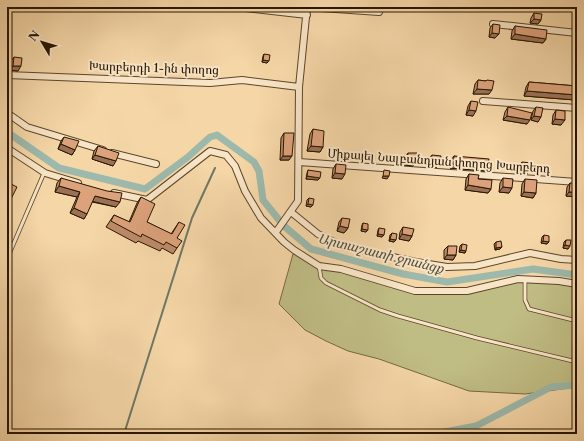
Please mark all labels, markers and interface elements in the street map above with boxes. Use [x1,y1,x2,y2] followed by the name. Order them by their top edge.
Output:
[22,22,62,62] north arrow
[26,27,43,44] text: N
[89,58,219,77] street label: Խարբերդի 1-ին փողոց
[327,145,552,176] street label: Միքայել Նալբանդյան փողոց Խարբերդ
[316,230,447,278] water label: Արտաշատի ջրանցք

